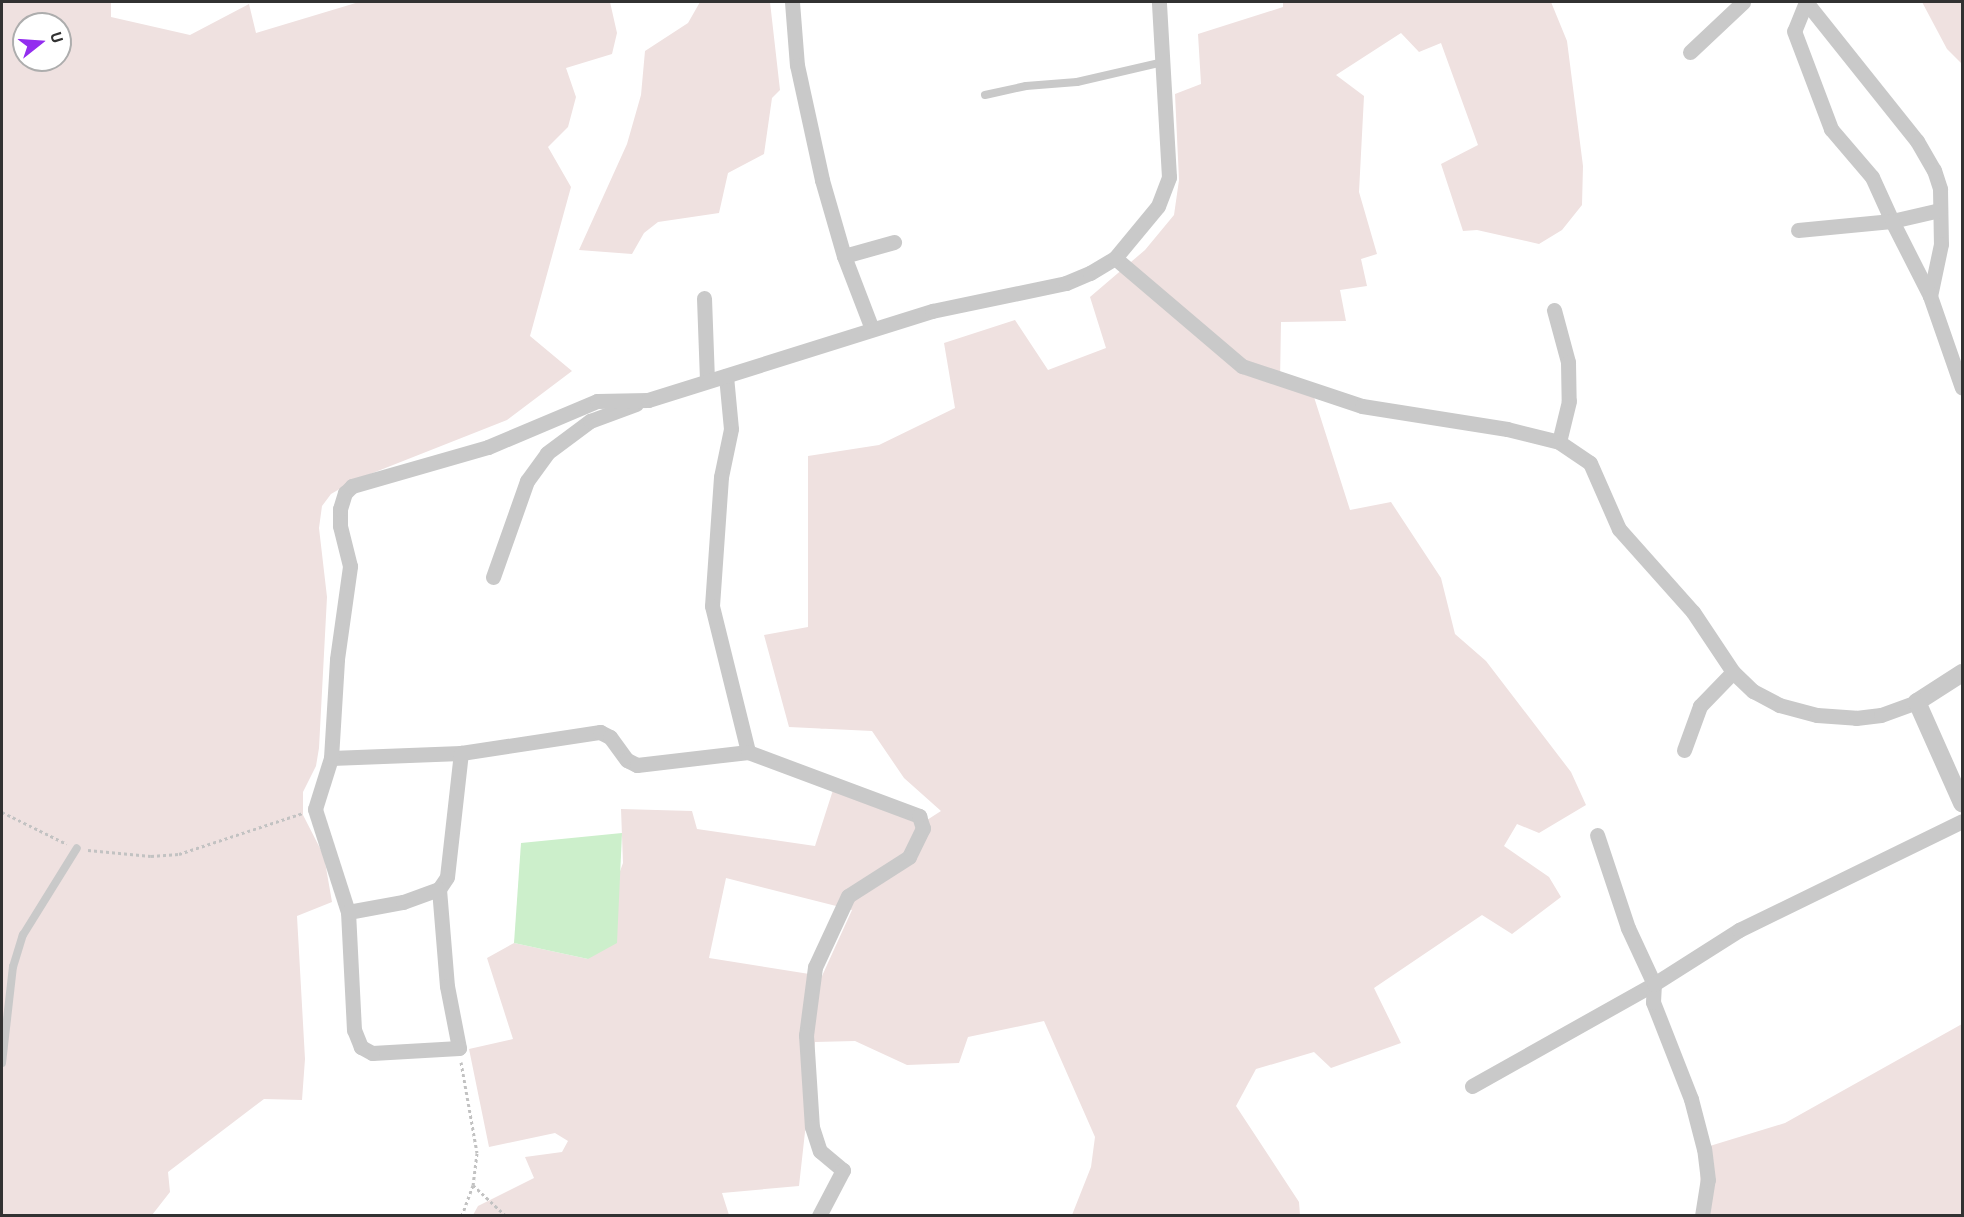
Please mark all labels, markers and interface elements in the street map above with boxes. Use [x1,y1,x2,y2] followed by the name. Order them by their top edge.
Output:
[12,12,72,72] north arrow
[44,29,70,46] text: U

